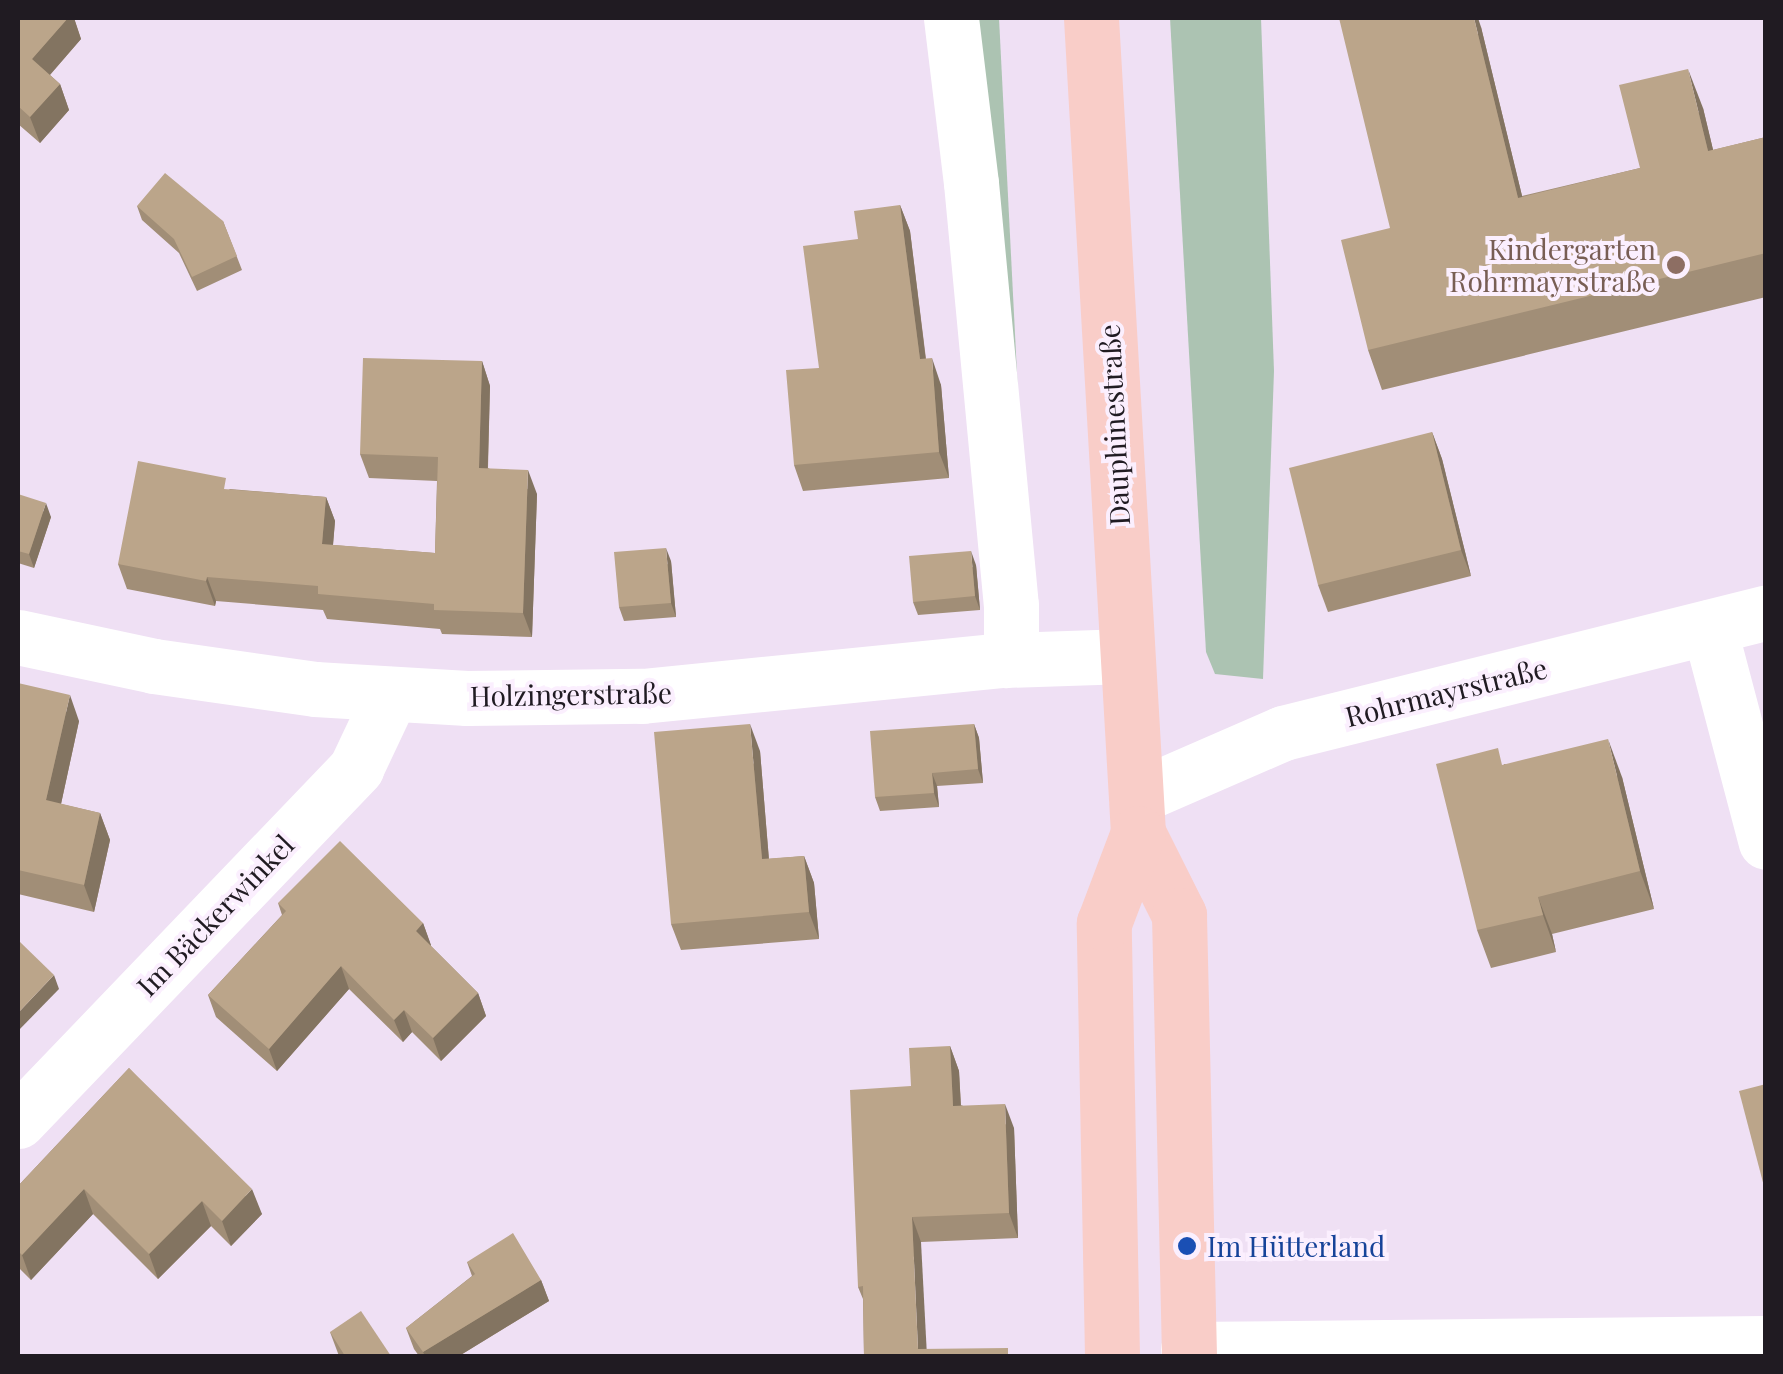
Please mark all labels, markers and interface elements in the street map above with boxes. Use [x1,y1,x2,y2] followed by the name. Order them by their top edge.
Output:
[1449,232,1656,298] place label: Kindergarten Rohrmayrstraße
[1665,254,1687,276] marker: Kindergarten Rohrmayrstraße
[1092,324,1136,526] street label: Dauphinestraße
[1342,651,1550,733] street label: Rohrmayrstraße
[470,675,672,713] street label: Holzingerstraße
[130,827,300,1003] street label: Im Bäckerwinkel
[1207,1229,1385,1263] place label: Im Hütterland
[1176,1235,1198,1257] marker: Im Hütterland

